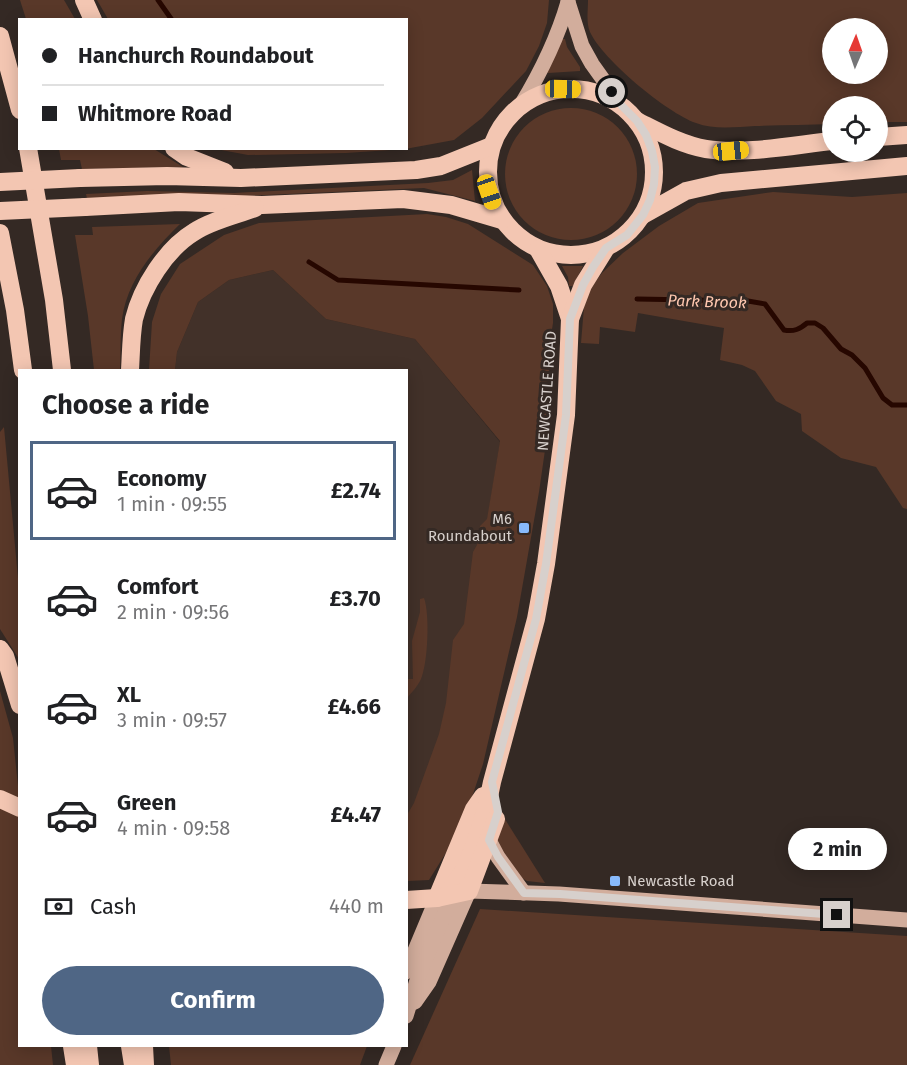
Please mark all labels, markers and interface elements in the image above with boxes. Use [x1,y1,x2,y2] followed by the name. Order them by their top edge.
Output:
[822,18,888,84] north arrow
[822,18,888,162] map controls
[78,42,314,69] text: Hanchurch Roundabout
[598,78,625,105] route start
[545,80,581,98] car
[822,96,888,162] button: locate
[78,100,232,127] text: Whitmore Road
[712,140,750,162] car
[475,172,503,212] car
[667,291,747,312] water label: Park Brook
[534,330,560,452] street label: NEWCASTLE ROAD
[42,389,209,421] text: Choose a ride
[45,464,99,518] icon: car
[117,465,206,492] text: Economy
[331,477,381,504] text: £2.74
[117,492,227,516] text: 1 min · 09:55
[428,510,513,545] place label: M6 Roundabout
[517,521,531,535] marker: M6 Roundabout
[45,572,99,626] icon: car
[117,573,198,600] text: Comfort
[329,585,381,612] text: £3.70
[117,600,229,624] text: 2 min · 09:56
[45,680,99,734] icon: car
[117,681,141,708] text: XL
[328,693,381,720] text: £4.66
[117,708,227,732] text: 3 min · 09:57
[45,788,99,842] icon: car
[117,789,176,816] text: Green
[331,801,381,828] text: £4.47
[117,816,230,840] text: 4 min · 09:58
[788,828,886,870] callout: 2 min
[813,837,862,861] text: 2 min
[627,872,735,890] place label: Newcastle Road
[608,874,622,888] marker: Newcastle Road
[42,890,75,923] icon: cash
[90,893,137,920] text: Cash
[329,894,384,918] text: 440 m
[823,901,850,928] route end
[42,966,384,1035] button: Confirm

